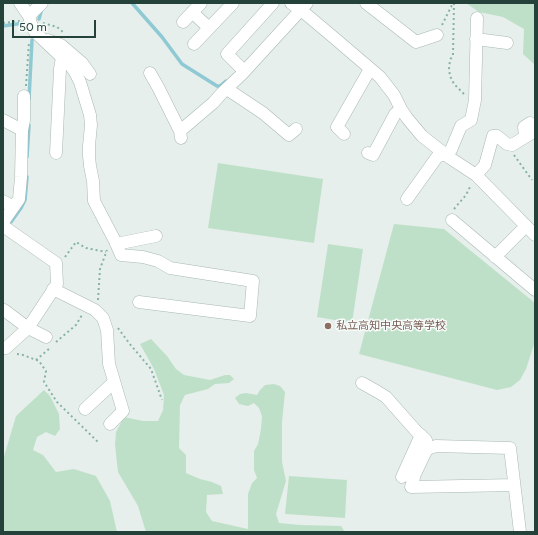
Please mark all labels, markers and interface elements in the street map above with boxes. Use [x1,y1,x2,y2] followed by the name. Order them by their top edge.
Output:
[14,12,98,38] scale bar
[19,20,47,34] text: 50 m
[336,319,446,333] place label: 私立高知中央高等学校
[323,321,333,331] marker: 私立高知中央高等学校

